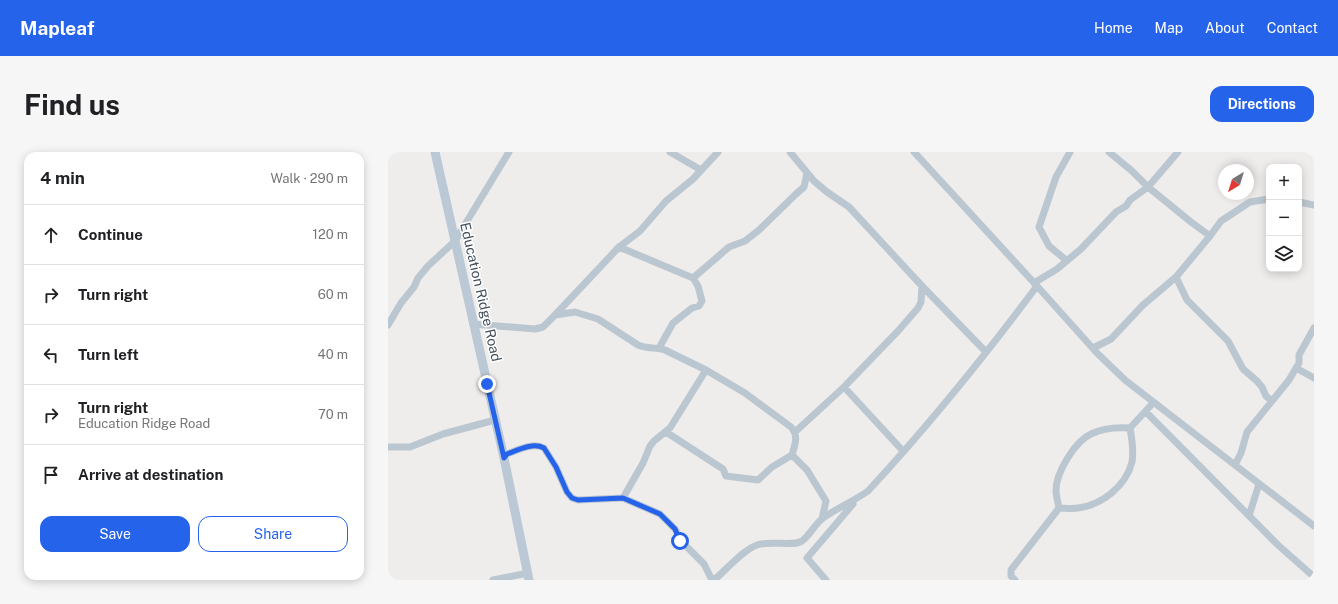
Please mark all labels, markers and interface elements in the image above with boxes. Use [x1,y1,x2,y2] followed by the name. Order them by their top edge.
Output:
[20,17,94,39] text: Mapleaf
[1094,20,1133,36] text: Home
[1155,20,1183,36] text: Map
[1205,20,1245,36] text: About
[1267,20,1318,36] text: Contact
[1210,86,1314,122] button: Directions
[24,88,120,121] text: Find us
[1218,164,1254,200] north arrow
[1266,164,1302,272] map controls
[1266,164,1302,200] button: +
[40,168,85,188] text: 4 min
[270,171,348,186] text: Walk · 290 m
[1266,200,1302,236] button: −
[457,221,505,363] street label: Education Ridge Road
[40,224,62,246] icon: ahead
[78,226,143,243] text: Continue
[313,227,348,242] text: 120 m
[1266,236,1302,272] button: layers
[40,284,62,306] icon: right
[78,286,148,303] text: Turn right
[318,287,348,302] text: 60 m
[40,344,62,366] icon: left
[78,346,139,363] text: Turn left
[317,347,348,362] text: 40 m
[478,375,496,393] route end
[78,399,148,416] text: Turn right
[40,404,62,426] icon: right
[318,407,348,422] text: 70 m
[78,416,210,431] text: Education Ridge Road
[40,464,62,486] icon: arrive
[78,466,223,483] text: Arrive at destination
[40,516,190,552] button: Save
[198,516,348,552] button: Share
[671,532,689,550] route start

